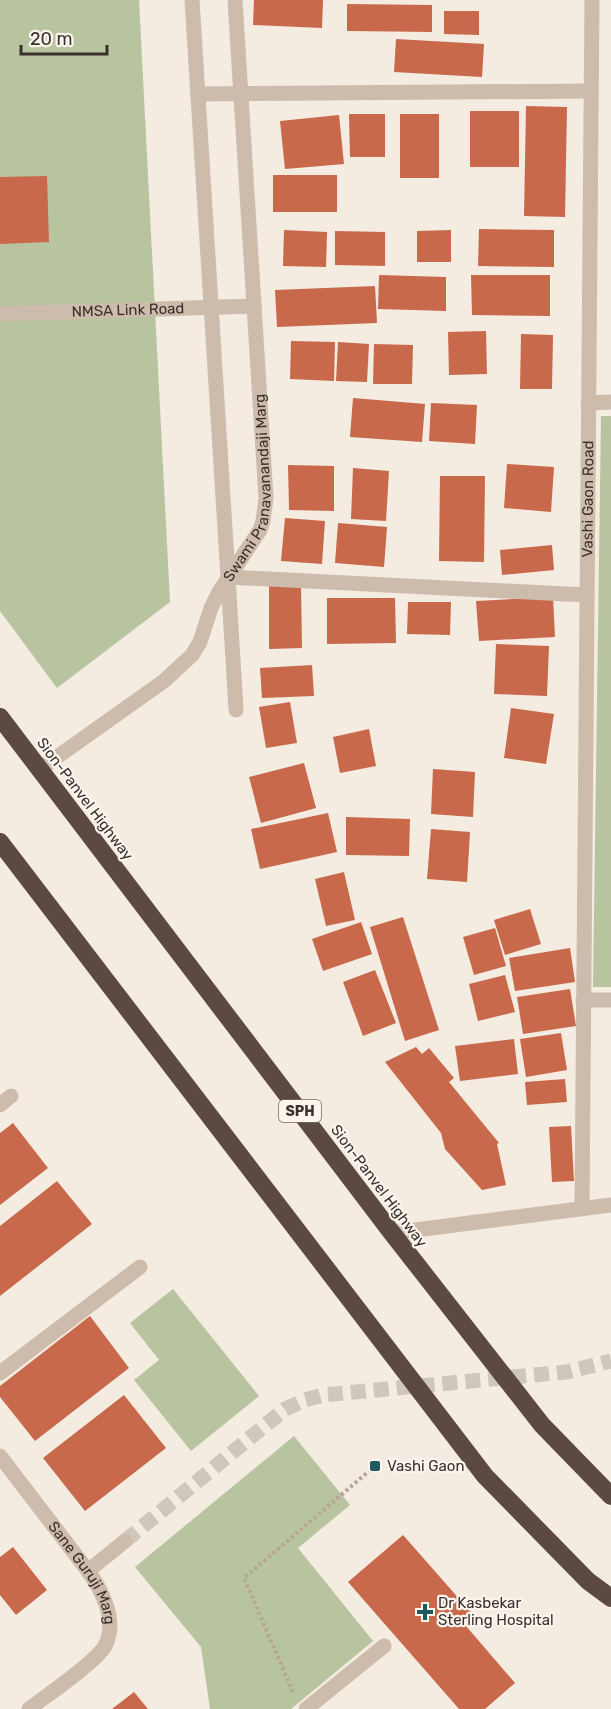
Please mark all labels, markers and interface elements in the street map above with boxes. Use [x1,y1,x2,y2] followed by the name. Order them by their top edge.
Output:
[21,18,106,56] scale bar
[30,28,72,50] text: 20 m
[71,299,185,321] street label: NMSA Link Road
[219,393,275,585] street label: Swami Pranavanandaji Marg
[578,441,597,558] street label: Vashi Gaon Road
[33,734,137,864] street label: Sion-Panvel Highway
[279,1100,321,1122] road number: SPH
[327,1121,431,1251] street label: Sion-Panvel Highway
[387,1457,465,1475] place label: Vashi Gaon
[368,1459,382,1473] marker: Vashi Gaon
[44,1518,119,1625] street label: Sane Guruji Marg
[438,1594,554,1629] place label: Dr Kasbekar Sterling Hospital
[416,1603,434,1621] marker: Dr Kasbekar Sterling Hospital

